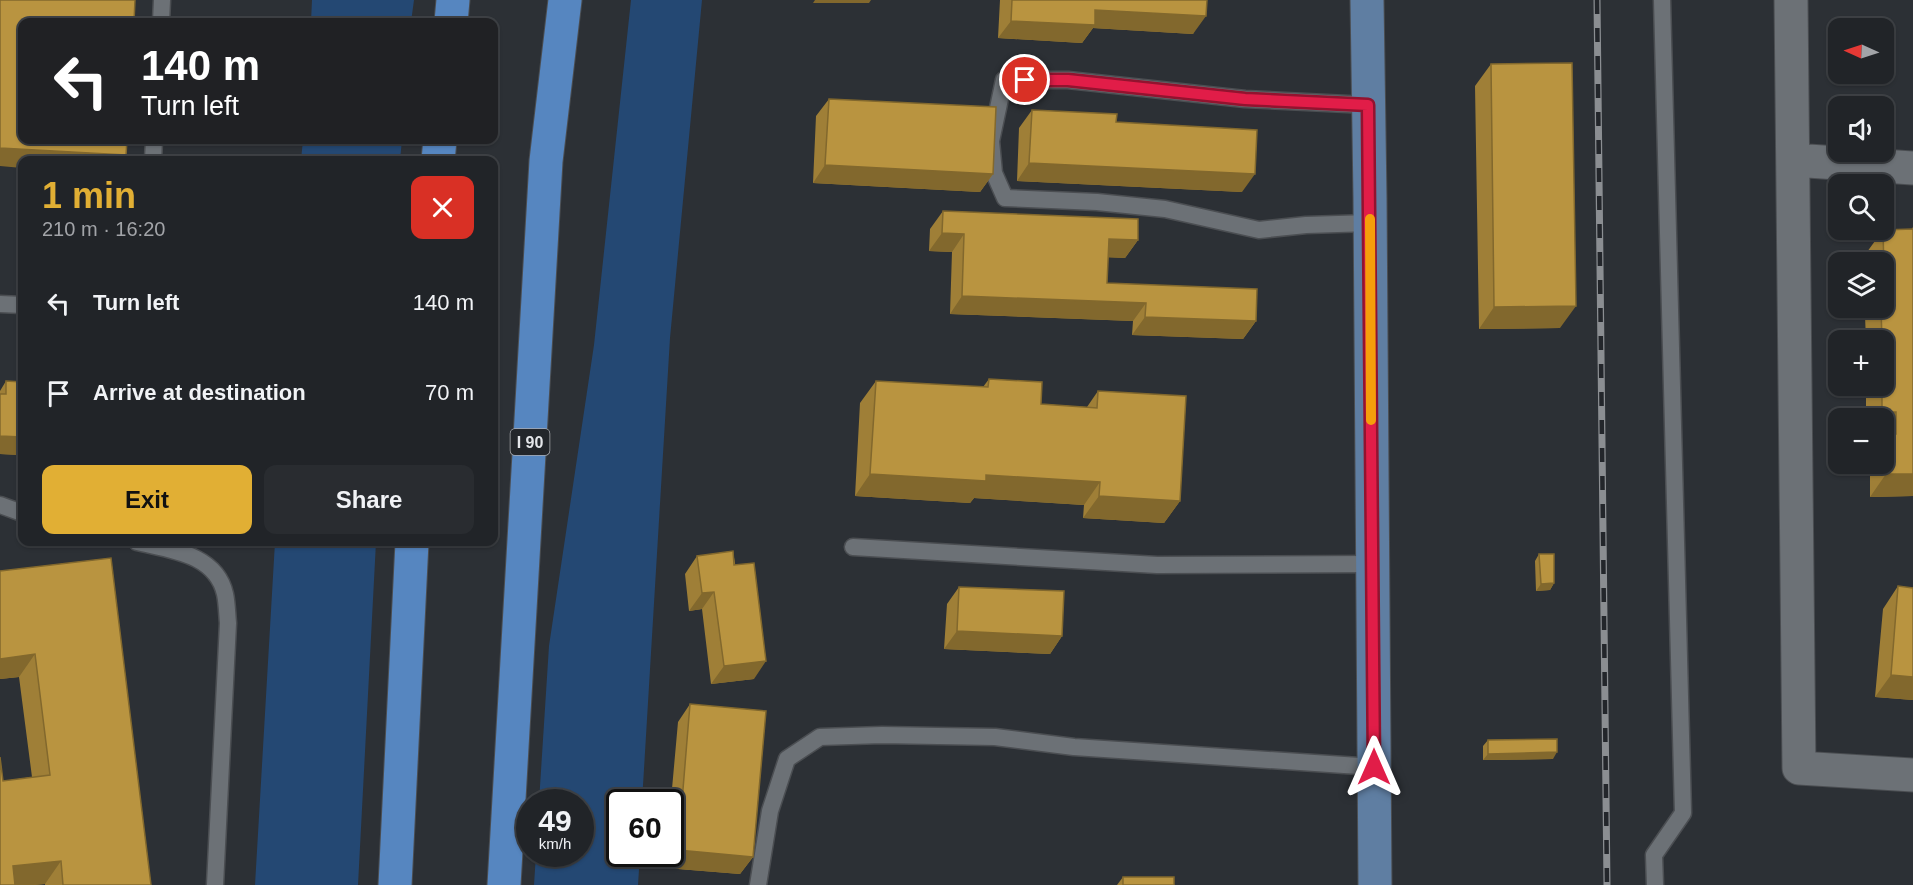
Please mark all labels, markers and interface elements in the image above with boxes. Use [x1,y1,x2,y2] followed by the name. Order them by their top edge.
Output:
[1828,18,1894,84] north arrow
[1828,18,1894,474] map controls
[42,42,120,120] icon: left
[141,42,260,89] text: 140 m
[999,54,1050,105] pin
[1008,63,1041,96] icon: arrive
[141,91,239,121] text: Turn left
[1828,96,1894,162] button: sound
[1828,174,1894,240] button: search
[42,175,136,216] text: 1 min
[411,176,474,239] button: close
[42,218,165,240] text: 210 m · 16:20
[1828,252,1894,318] button: layers
[42,287,75,320] icon: left
[93,290,179,315] text: Turn left
[413,290,474,315] text: 140 m
[1828,330,1894,396] button: +
[42,377,75,410] icon: arrive
[93,380,306,405] text: Arrive at destination
[425,380,474,405] text: 70 m
[1828,408,1894,474] button: −
[510,429,550,455] road number: I 90
[42,465,252,534] button: Exit
[264,465,474,534] button: Share
[1342,735,1406,799] position arrow
[606,789,684,867] speed limit sign: 60
[538,804,572,837] text: 49
[539,835,571,852] text: km/h

